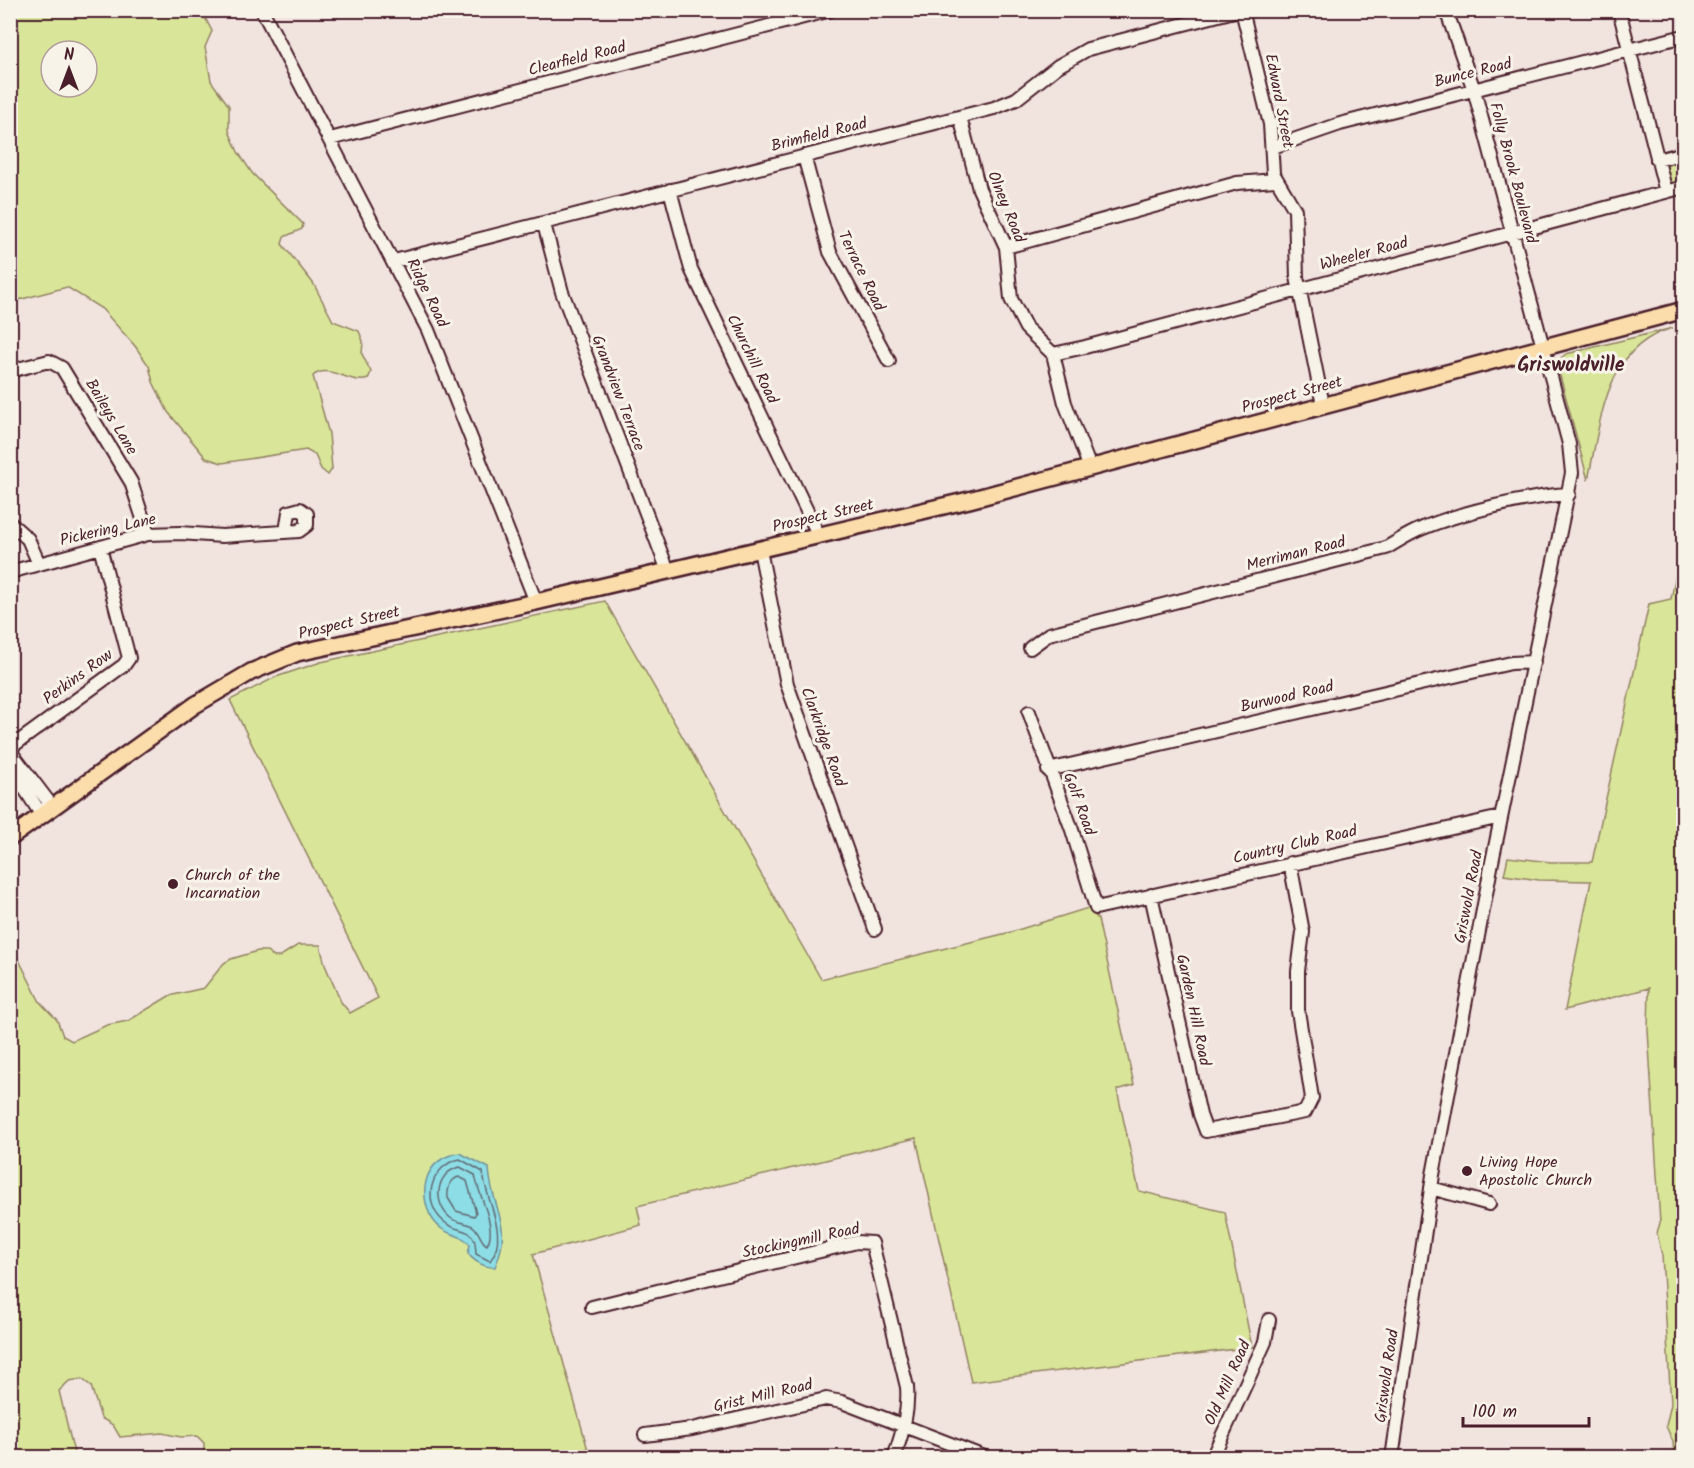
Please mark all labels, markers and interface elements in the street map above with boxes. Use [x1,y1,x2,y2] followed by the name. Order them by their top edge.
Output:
[526,35,629,83] street label: Clearfield Road
[39,39,99,99] north arrow
[64,43,74,68] text: N
[1432,51,1515,95] street label: Bunce Road
[1258,52,1301,151] street label: Edward Street
[1482,100,1544,247] street label: Folly Brook Boulevard
[768,111,871,159] street label: Brimfield Road
[980,167,1032,248] street label: Olney Road
[831,227,892,316] street label: Terrace Road
[1317,230,1412,278] street label: Wheeler Road
[399,254,455,333] street label: Ridge Road
[720,310,785,409] street label: Churchill Road
[584,331,652,455] street label: Grandview Terrace
[1517,350,1625,382] district label: Griswoldville
[1239,369,1346,420] street label: Prospect Street
[78,374,144,460] street label: Baileys Lane
[770,492,877,540] street label: Prospect Street
[57,507,159,553] street label: Pickering Lane
[1244,529,1349,578] street label: Merriman Road
[296,599,403,647] street label: Prospect Street
[38,643,119,711] street label: Perkins Row
[1238,674,1337,720] street label: Burwood Road
[793,684,853,791] street label: Clarkridge Road
[1056,769,1102,840] street label: Golf Road
[1231,818,1360,871] street label: Country Club Road
[1448,847,1490,946] street label: Griswold Road
[185,863,280,906] place label: Church of the Incarnation
[166,877,180,891] marker: Church of the Incarnation
[1169,952,1217,1069] street label: Garden Hill Road
[1479,1150,1592,1193] place label: Living Hope Apostolic Church
[1460,1164,1474,1178] marker: Living Hope Apostolic Church
[740,1216,863,1266] street label: Stockingmill Road
[1368,1327,1406,1424] street label: Griswold Road
[1198,1335,1258,1430] street label: Old Mill Road
[711,1372,816,1420] street label: Grist Mill Road
[1463,1390,1589,1428] scale bar
[1472,1398,1517,1427] text: 100 m

